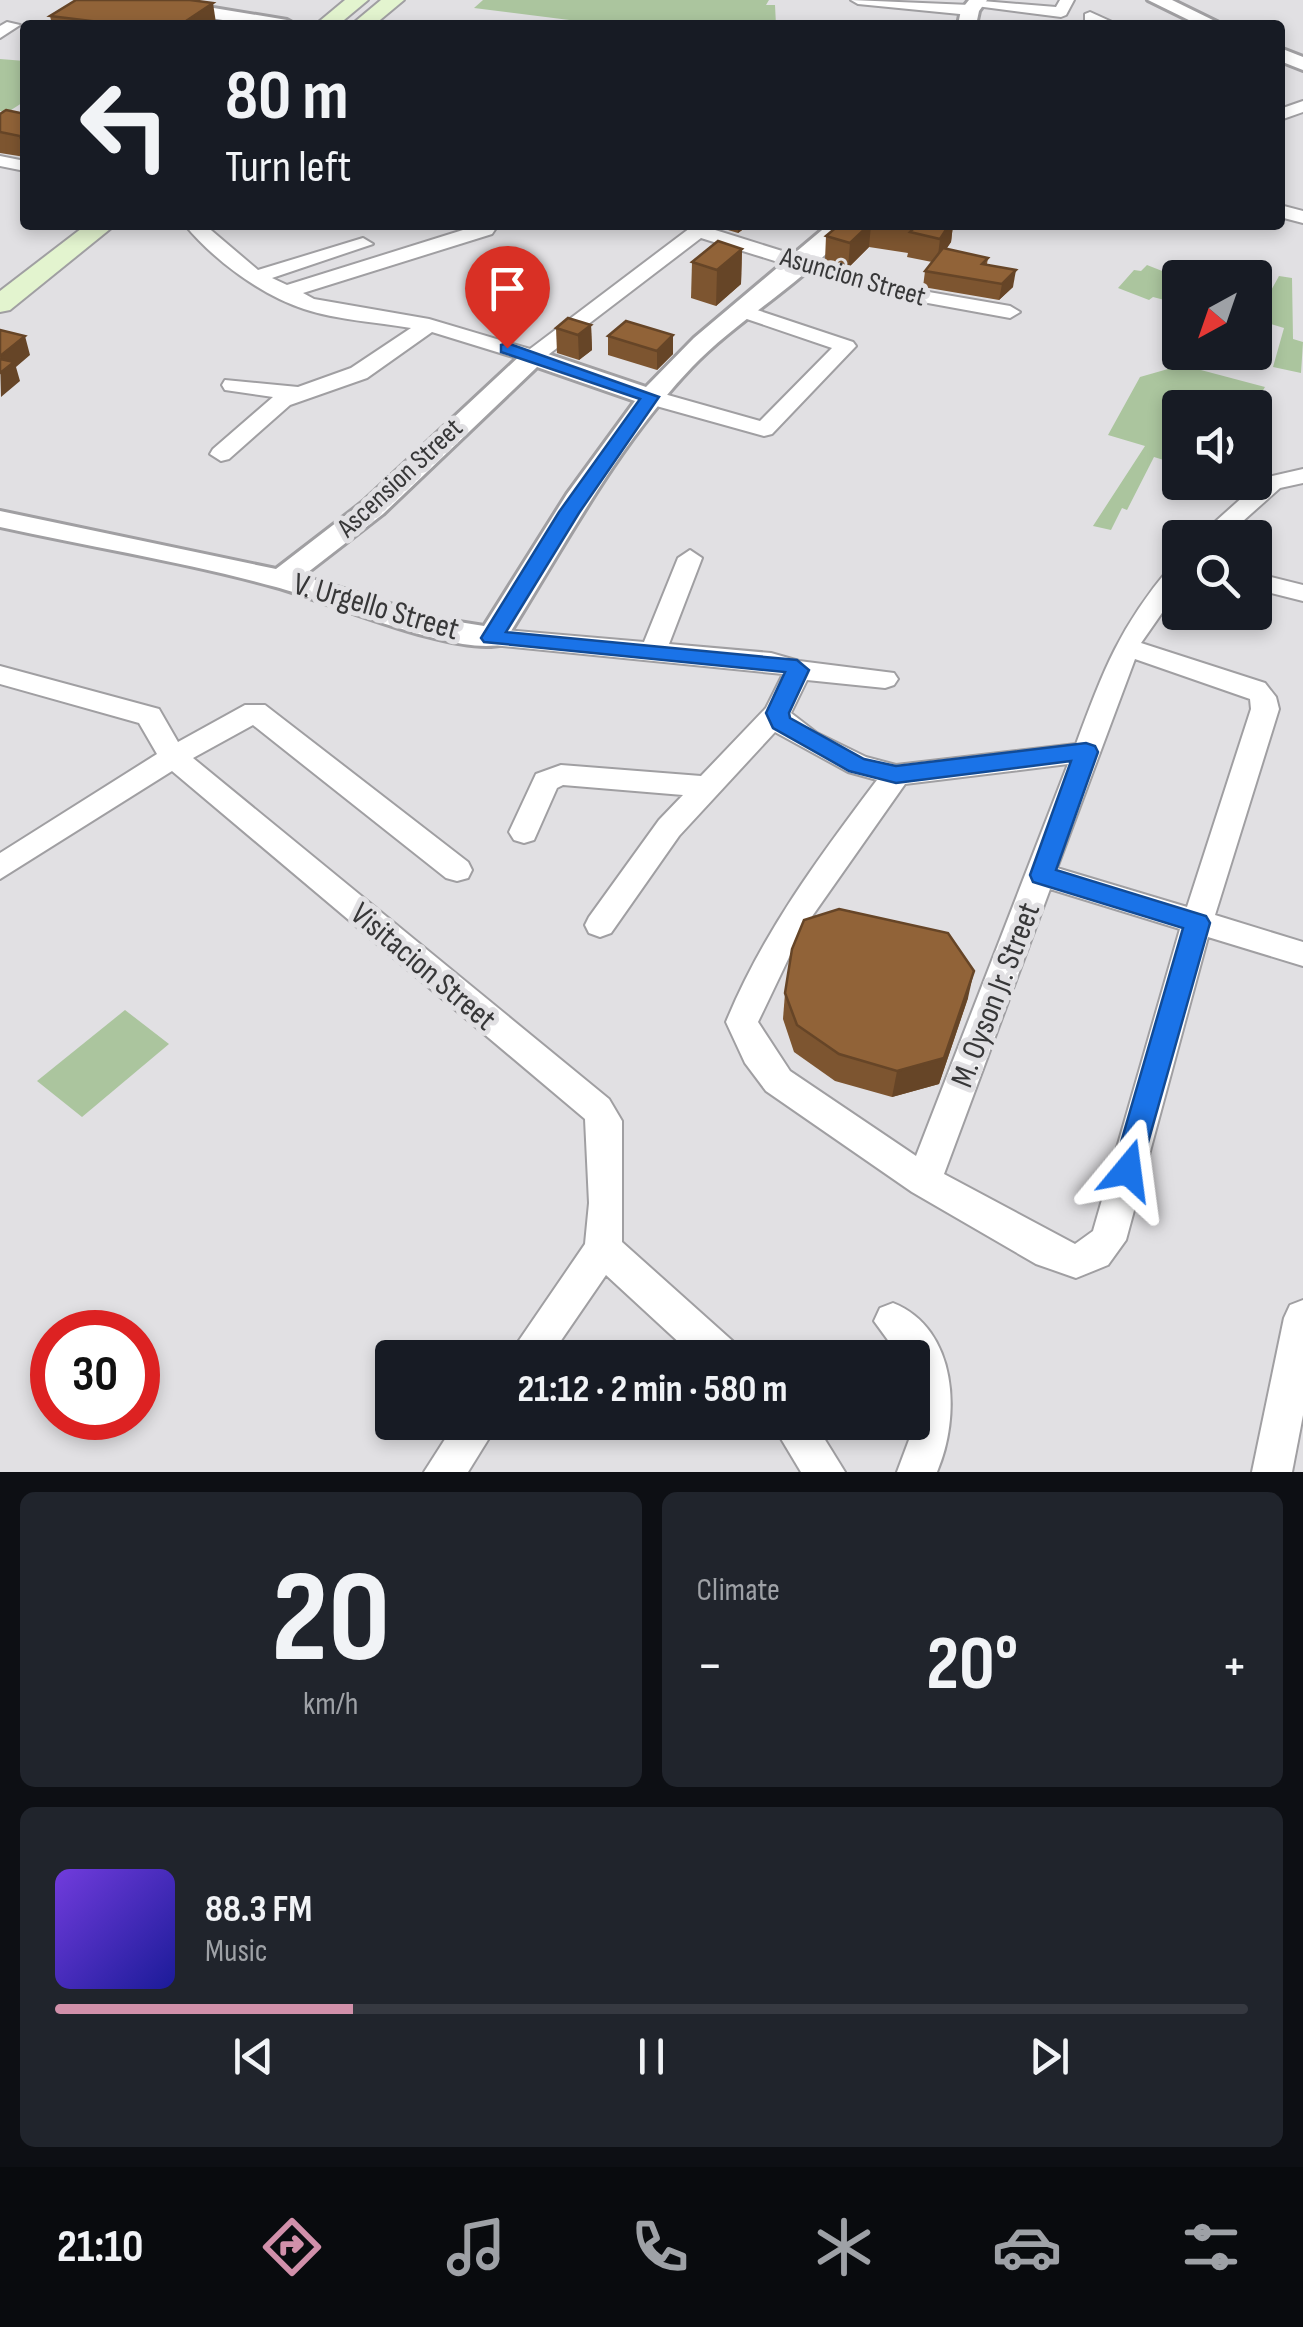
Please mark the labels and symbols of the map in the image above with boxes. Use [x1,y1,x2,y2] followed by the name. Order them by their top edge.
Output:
[776,240,929,313] street label: Asuncion Street
[465,246,550,349] pin
[1162,260,1272,370] north arrow
[330,412,469,545] street label: Ascension Street
[289,565,463,649] street label: V. Urgello Street
[342,895,504,1039] street label: Visitacion Street
[943,897,1049,1093] street label: M. Oyson Jr. Street
[1076,1118,1180,1222] position arrow
[30,1310,160,1440] speed limit sign: 30

